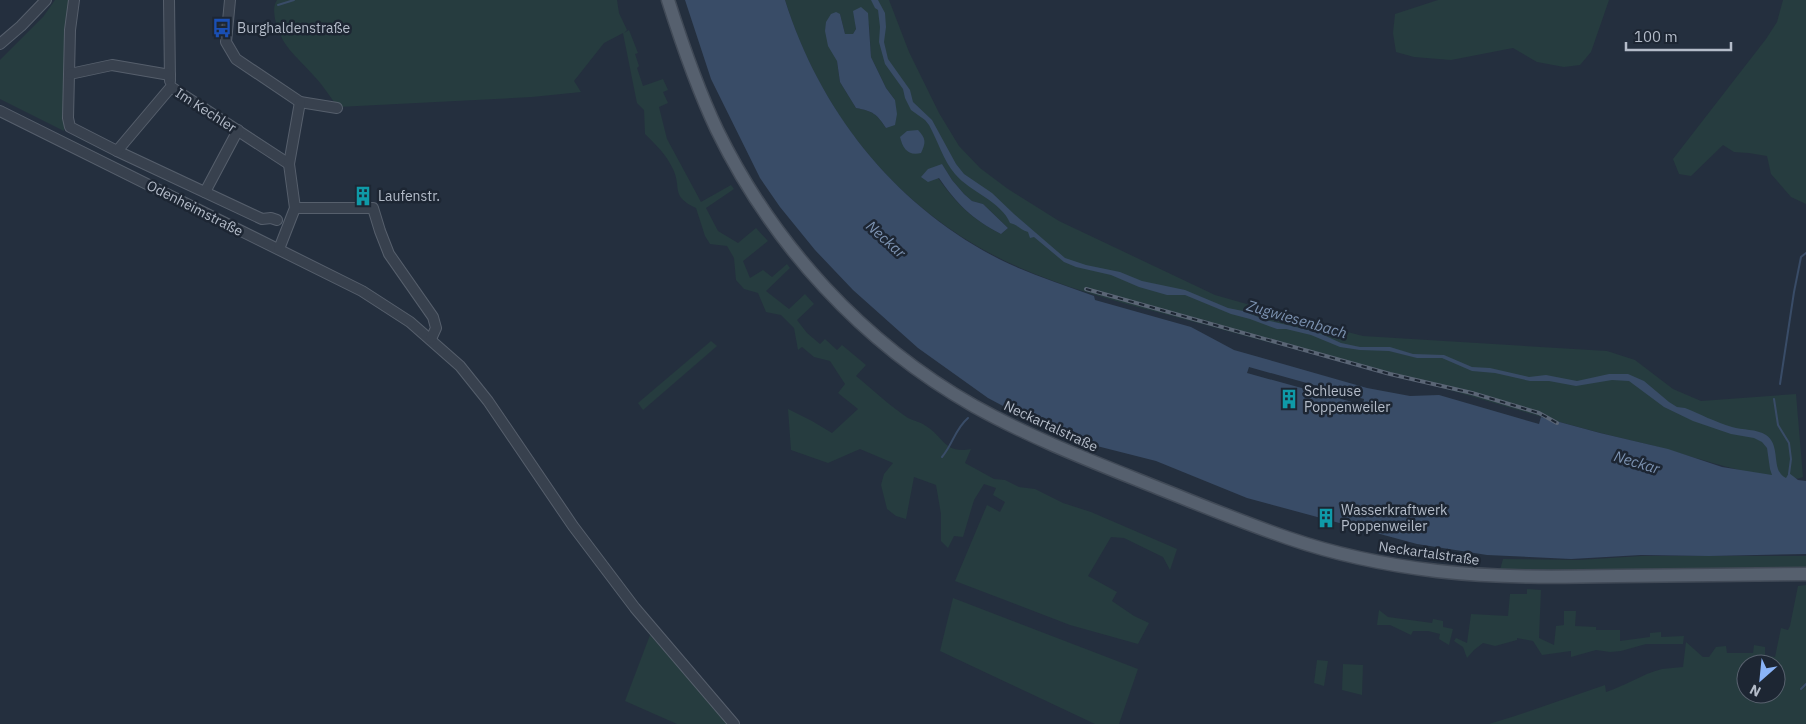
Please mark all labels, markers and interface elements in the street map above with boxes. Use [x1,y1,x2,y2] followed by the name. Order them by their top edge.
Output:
[211,17,233,39] bus stop icon: Burghaldenstraße
[237,19,350,37] place label: Burghaldenstraße
[1626,20,1731,52] scale bar
[1634,27,1678,46] text: 100 m
[172,84,240,136] street label: Im Kechler
[144,176,247,240] street label: Odenheimstraße
[352,185,374,207] building icon: Laufenstr.
[378,187,440,205] place label: Laufenstr.
[862,216,910,262] water label: Neckar
[1244,295,1349,342] water label: Zugwiesenbach
[1304,382,1390,416] place label: Schleuse Poppenweiler
[1278,388,1300,410] building icon: Schleuse Poppenweiler
[1001,396,1101,456] street label: Neckartalstraße
[1612,446,1663,478] water label: Neckar
[1341,501,1448,535] place label: Wasserkraftwerk Poppenweiler
[1315,507,1337,529] building icon: Wasserkraftwerk Poppenweiler
[1377,537,1481,569] street label: Neckartalstraße
[1736,654,1786,704] north arrow
[1746,680,1764,701] text: N

